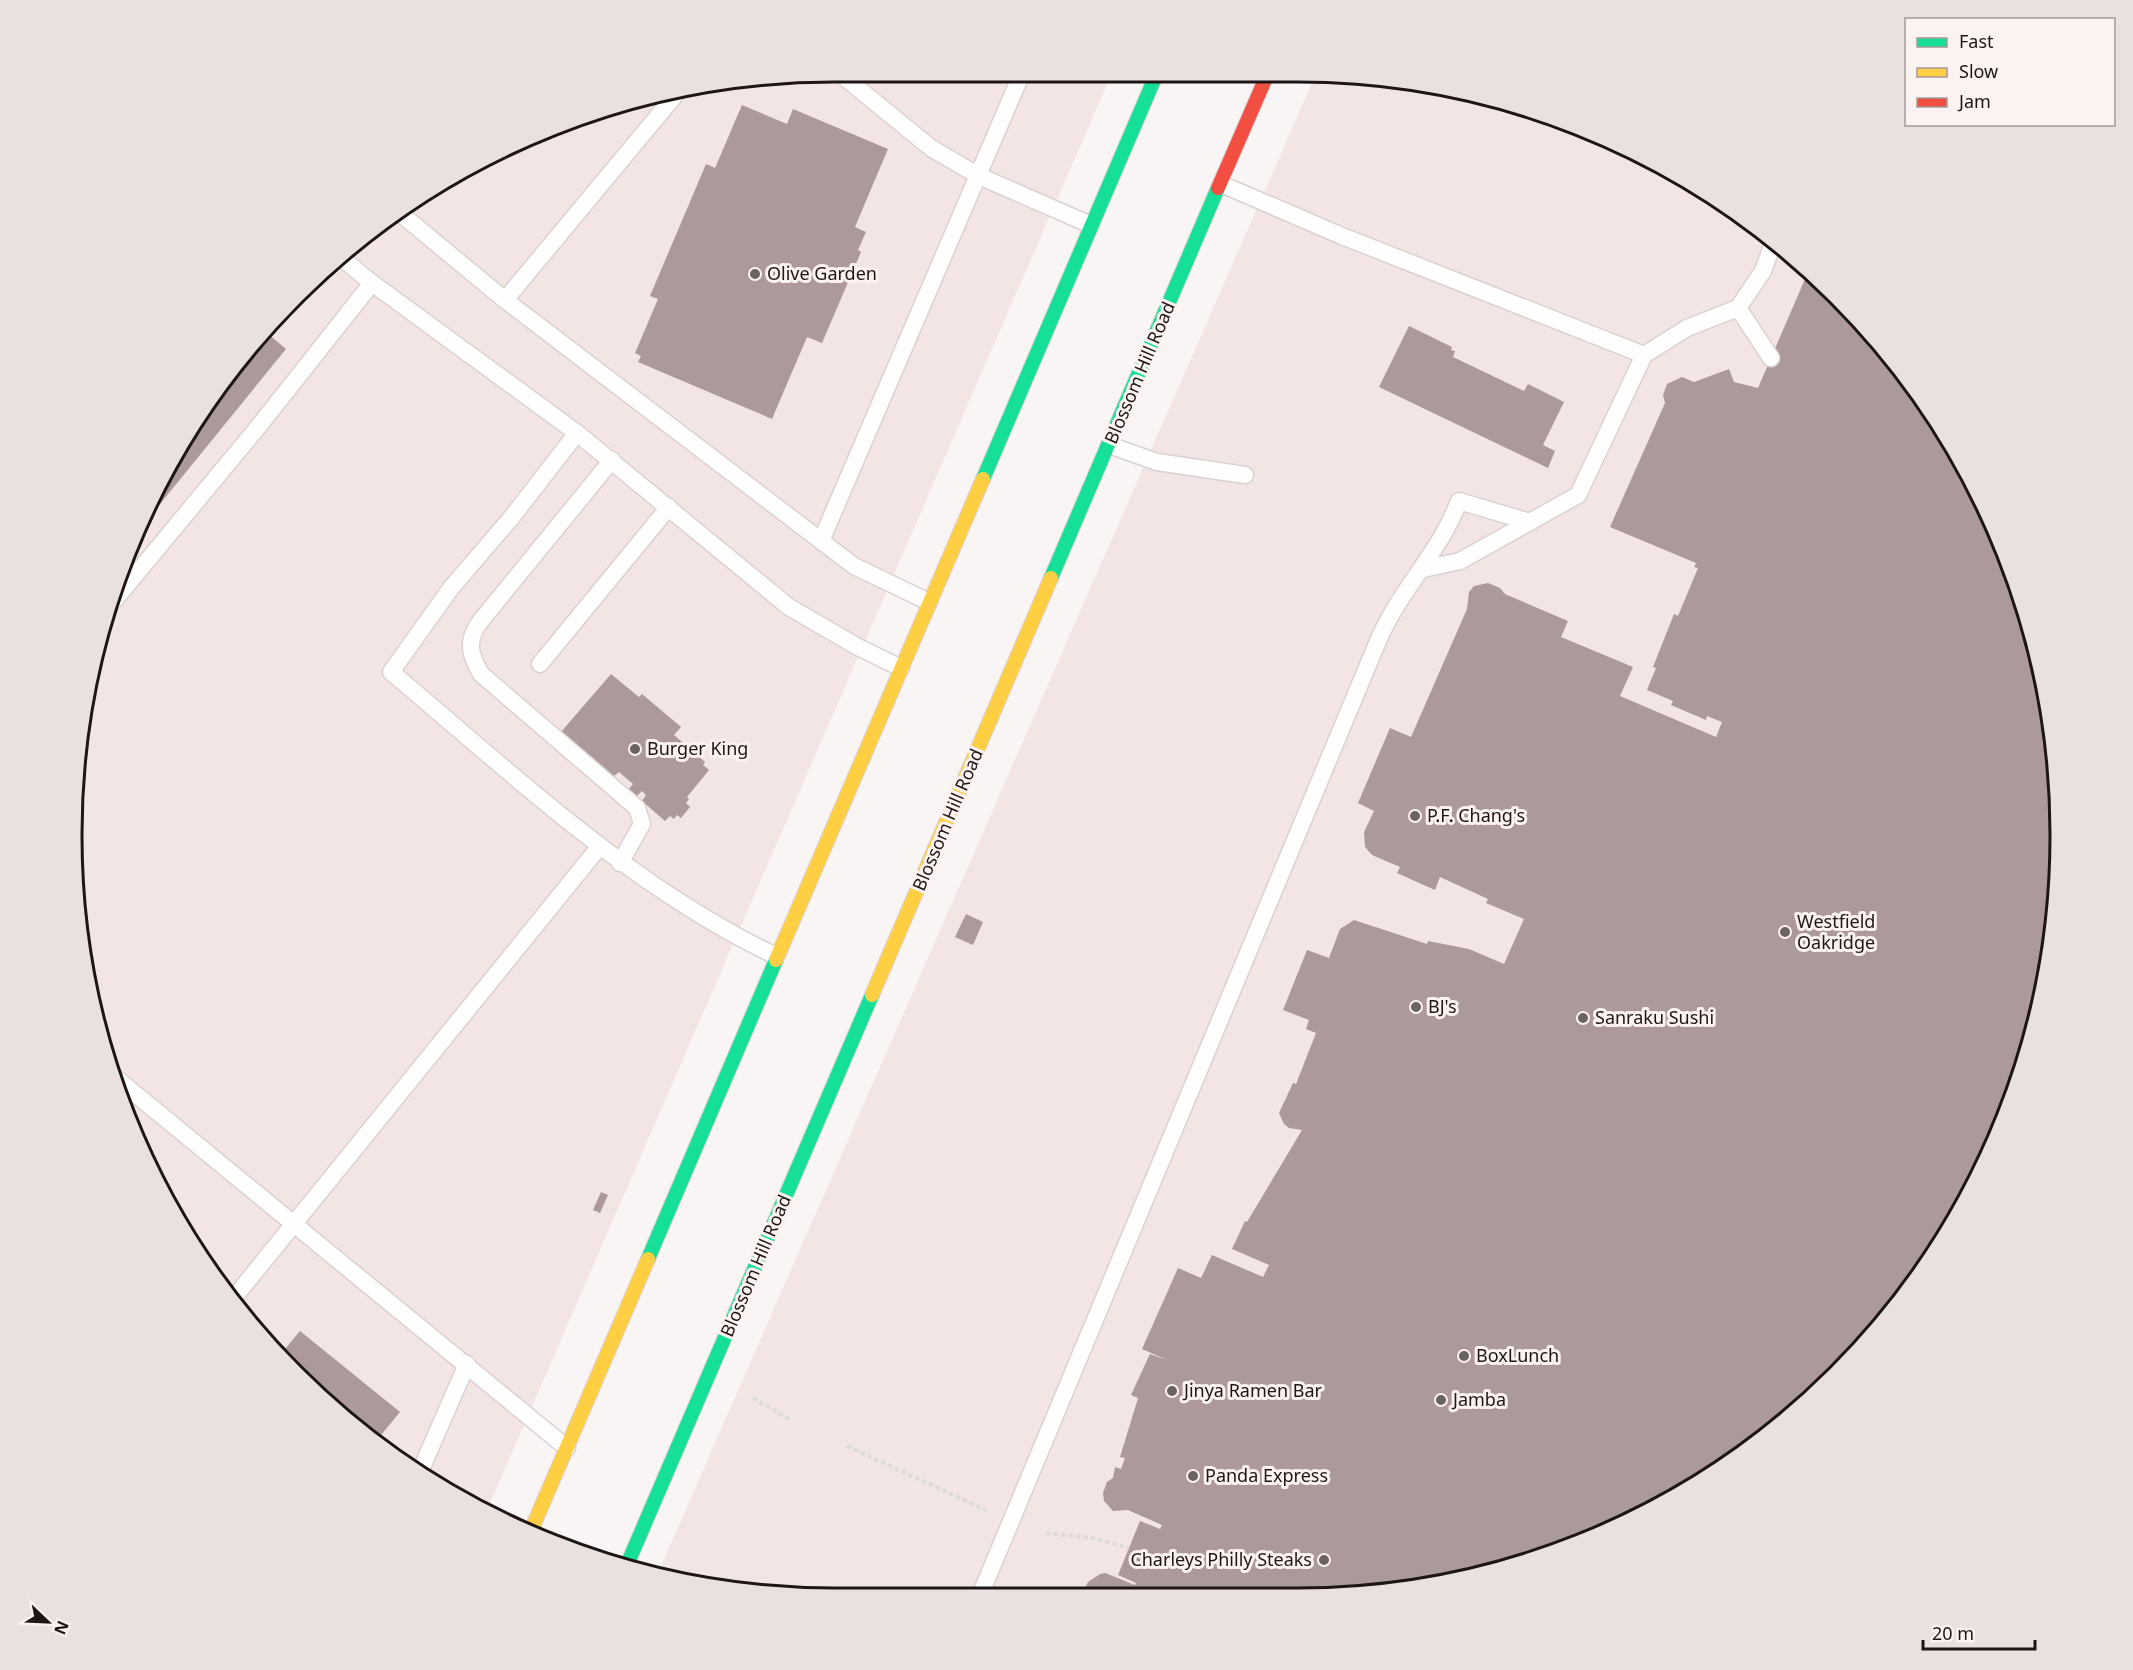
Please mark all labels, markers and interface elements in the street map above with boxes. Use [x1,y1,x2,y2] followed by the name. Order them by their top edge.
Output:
[1905,18,2115,126] legend
[1959,29,1994,53] text: Fast
[1959,59,1998,83] text: Slow
[1957,89,1991,113] text: Jam
[767,261,877,285] place label: Olive Garden
[748,267,762,281] marker: Olive Garden
[1098,298,1180,447] street label: Blossom Hill Road
[647,736,748,760] place label: Burger King
[628,742,642,756] marker: Burger King
[906,745,988,894] street label: Blossom Hill Road
[1427,803,1525,827] place label: P.F. Chang's
[1408,809,1422,823] marker: P.F. Chang's
[1797,909,1875,954] place label: Westfield Oakridge
[1778,925,1792,939] marker: Westfield Oakridge
[1428,994,1457,1018] place label: BJ's
[1409,1000,1423,1014] marker: BJ's
[1595,1005,1714,1029] place label: Sanraku Sushi
[1576,1011,1590,1025] marker: Sanraku Sushi
[714,1191,796,1340] street label: Blossom Hill Road
[1476,1343,1559,1367] place label: BoxLunch
[1457,1349,1471,1363] marker: BoxLunch
[1182,1378,1323,1402] place label: Jinya Ramen Bar
[1165,1384,1179,1398] marker: Jinya Ramen Bar
[1451,1387,1506,1411] place label: Jamba
[1434,1393,1448,1407] marker: Jamba
[1205,1463,1328,1487] place label: Panda Express
[1186,1469,1200,1483] marker: Panda Express
[1130,1547,1312,1571] place label: Charleys Philly Steaks
[1317,1553,1331,1567] marker: Charleys Philly Steaks
[18,1592,78,1652] north arrow
[1923,1613,2036,1651] scale bar
[49,1618,74,1638] text: N
[1932,1621,1974,1645] text: 20 m

